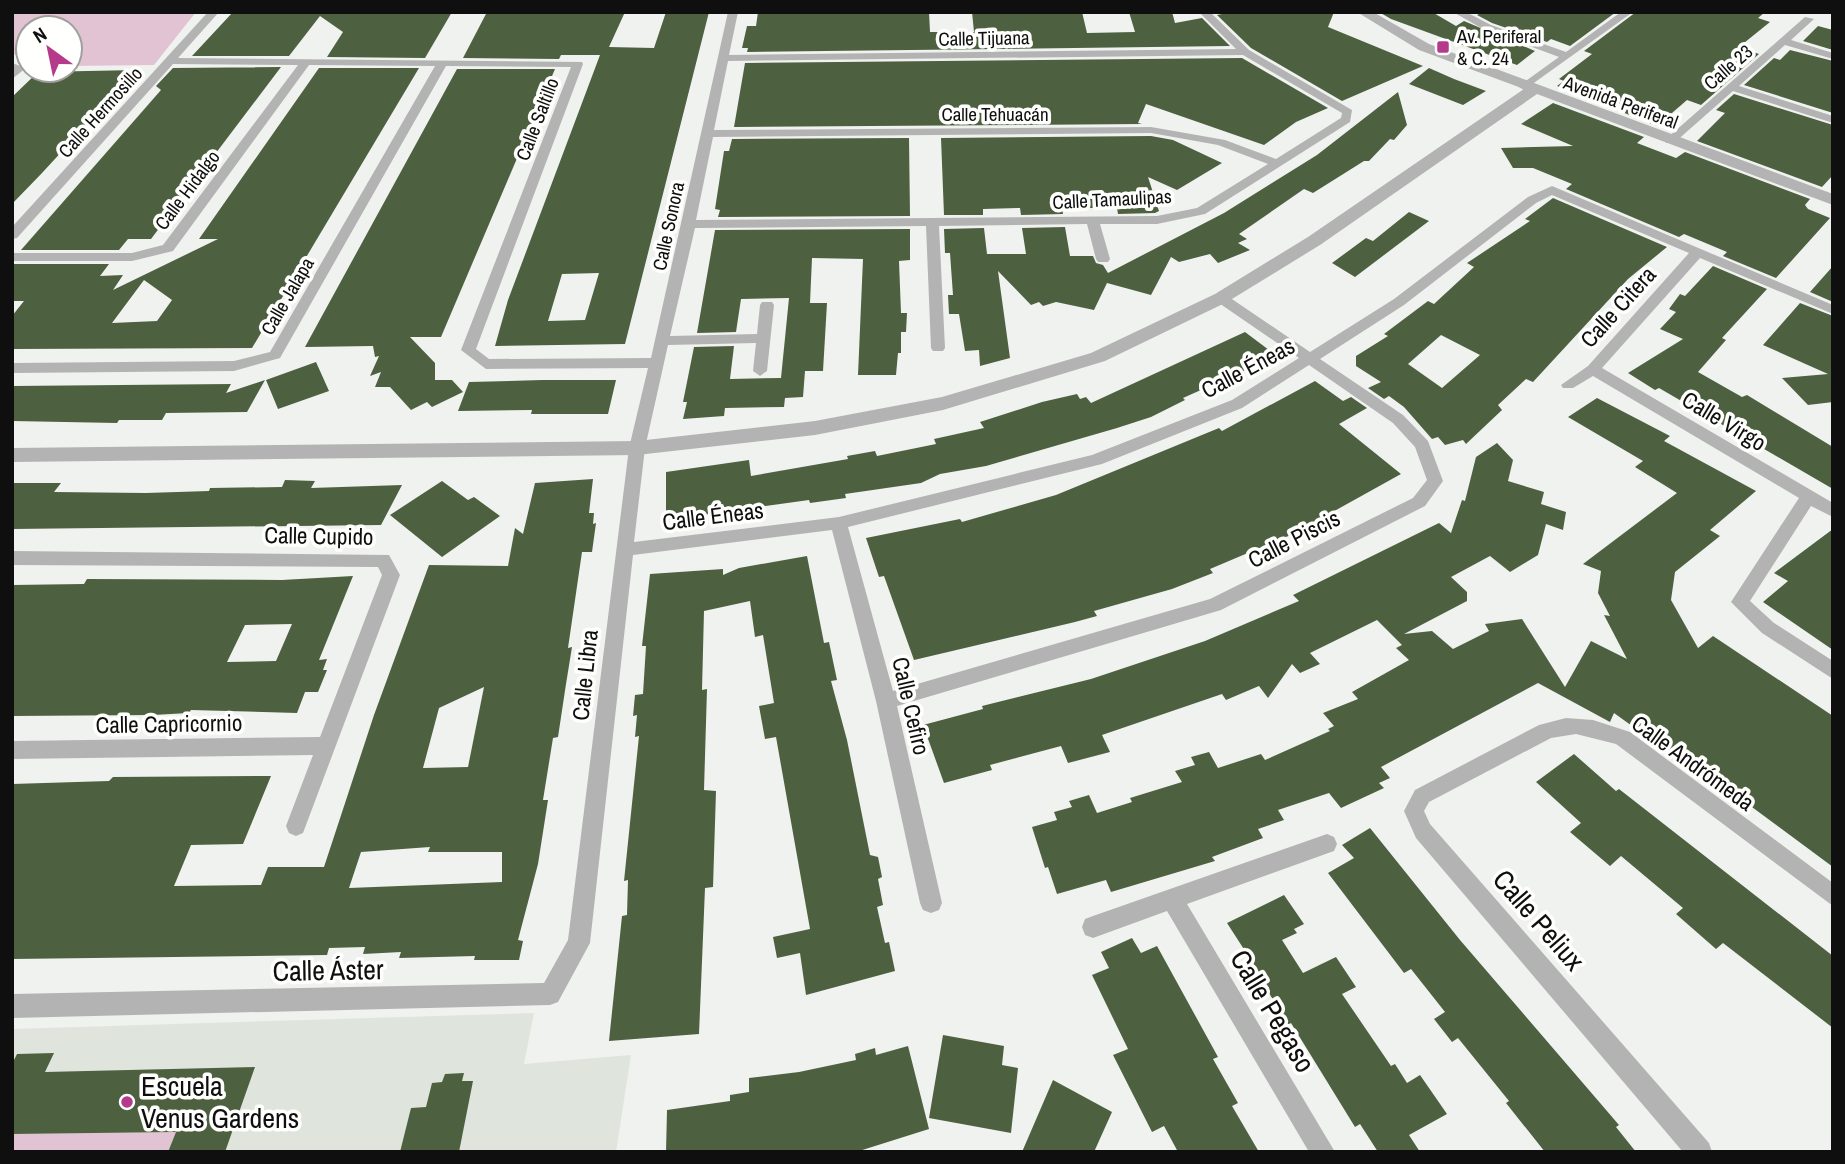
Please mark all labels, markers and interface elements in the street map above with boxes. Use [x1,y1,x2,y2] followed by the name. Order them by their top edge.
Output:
[14,14,84,84] north arrow
[28,21,52,49] text: N
[1456,23,1541,71] place label: Av. Periferal & C. 24
[938,24,1030,52] street label: Calle Tijuana
[1698,38,1758,96] street label: Calle 23
[1435,39,1451,55] marker: Av. Periferal & C. 24
[52,61,148,163] street label: Calle Hermosillo
[1559,69,1682,135] street label: Avenida Periferal
[509,74,565,164] street label: Calle Saltillo
[941,101,1049,127] street label: Calle Tehuacán
[148,145,226,235] street label: Calle Hidalgo
[646,179,690,273] street label: Calle Sonora
[1052,183,1173,215] street label: Calle Tamaulipas
[254,252,320,340] street label: Calle Jalapa
[1573,259,1663,354] street label: Calle Citera
[1196,330,1300,405] street label: Calle Éneas
[1676,383,1772,458] street label: Calle Virgo
[661,494,765,537] street label: Calle Éneas
[1242,502,1345,575] street label: Calle Piscis
[264,519,374,552] street label: Calle Cupido
[564,627,605,722] street label: Calle Libra
[885,654,938,758] street label: Calle Cefiro
[95,707,243,740] street label: Calle Capricornio
[1626,708,1761,818] street label: Calle Andrómeda
[1484,861,1594,979] street label: Calle Peliux
[1222,943,1324,1079] street label: Calle Pegaso
[272,950,384,990] street label: Calle Áster
[141,1067,299,1137] place label: Escuela Venus Gardens
[119,1094,135,1110] marker: Escuela Venus Gardens

